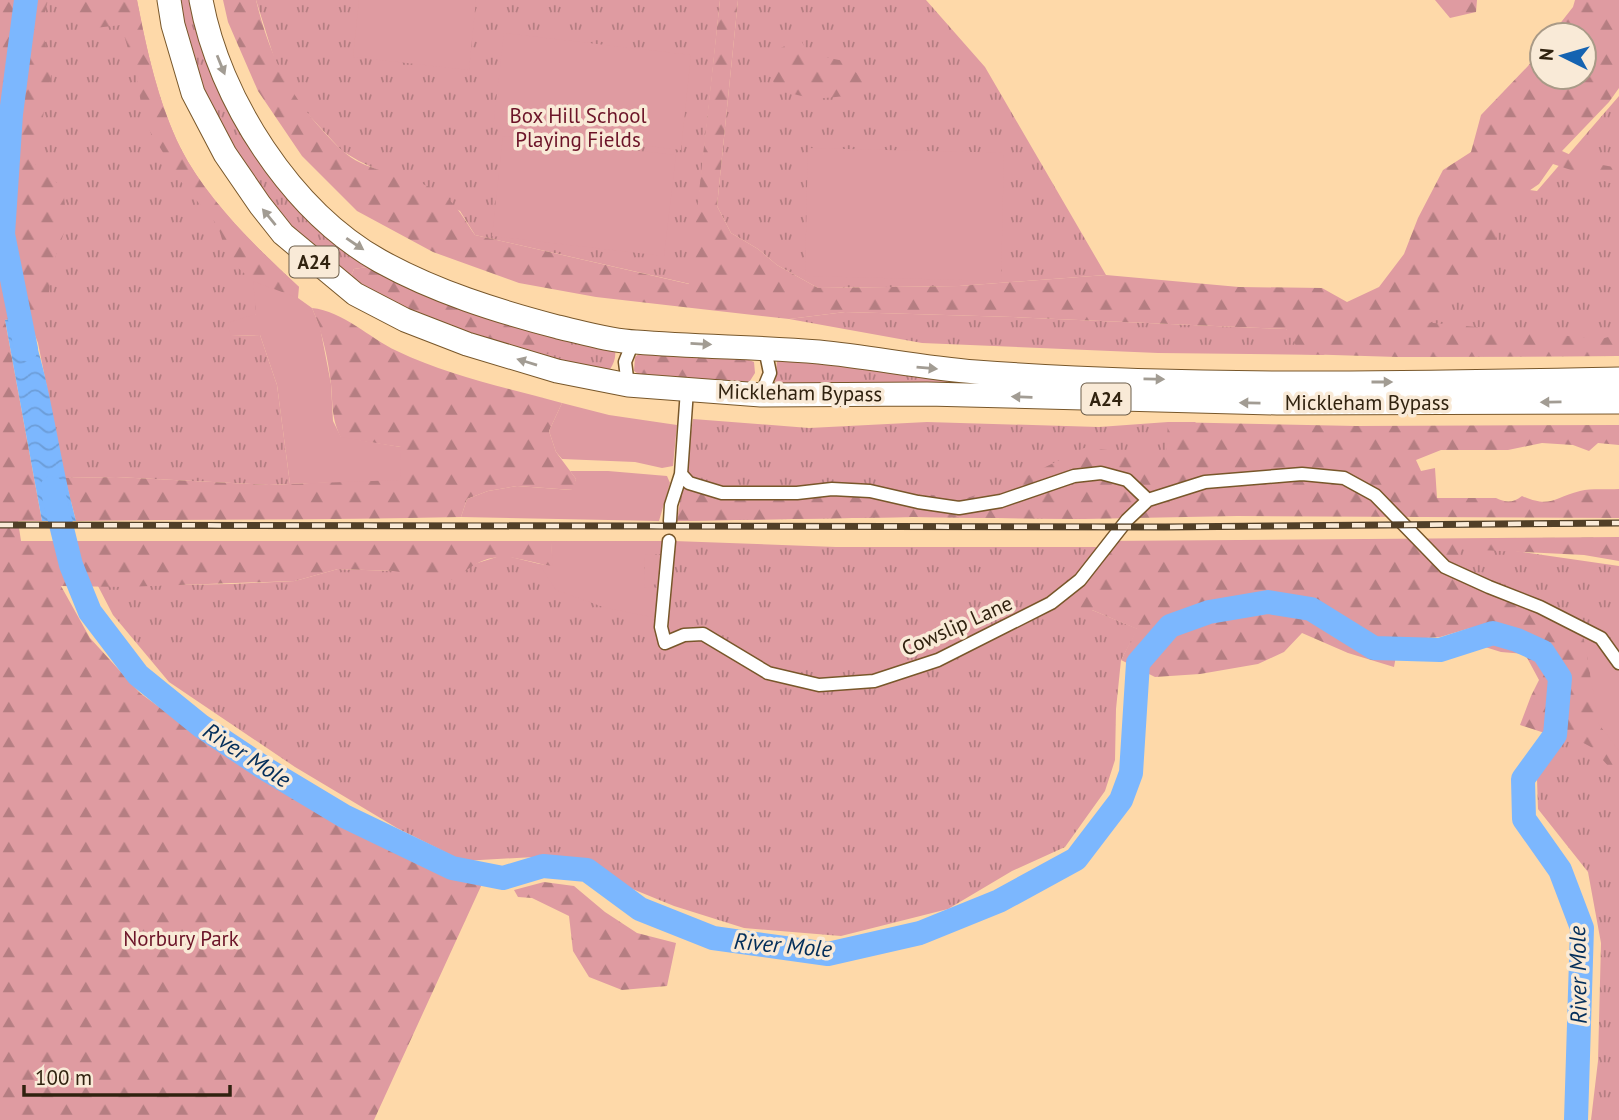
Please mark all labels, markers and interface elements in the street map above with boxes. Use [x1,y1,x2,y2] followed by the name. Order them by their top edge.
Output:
[1528,21,1598,91] north arrow
[1534,47,1559,62] text: N
[215,55,226,76] one-way arrow
[509,102,647,153] park label: Box Hill School Playing Fields
[262,209,277,227] one-way arrow
[346,237,365,250] one-way arrow
[290,246,338,278] road number: A24
[690,339,712,350] one-way arrow
[516,357,537,367] one-way arrow
[916,362,938,373] one-way arrow
[1143,373,1165,385] one-way arrow
[1371,376,1393,388] one-way arrow
[717,378,883,407] street label: Mickleham Bypass
[1082,384,1130,414] road number: A24
[1285,389,1449,416] street label: Mickleham Bypass
[1011,391,1033,403] one-way arrow
[1239,397,1261,408] one-way arrow
[1540,397,1562,408] one-way arrow
[897,589,1016,662] street label: Cowslip Lane
[198,716,297,794] water label: River Mole
[123,925,239,952] park label: Norbury Park
[1562,925,1593,1025] water label: River Mole
[733,926,834,963] water label: River Mole
[24,1054,231,1098] scale bar
[35,1064,92,1091] text: 100 m

